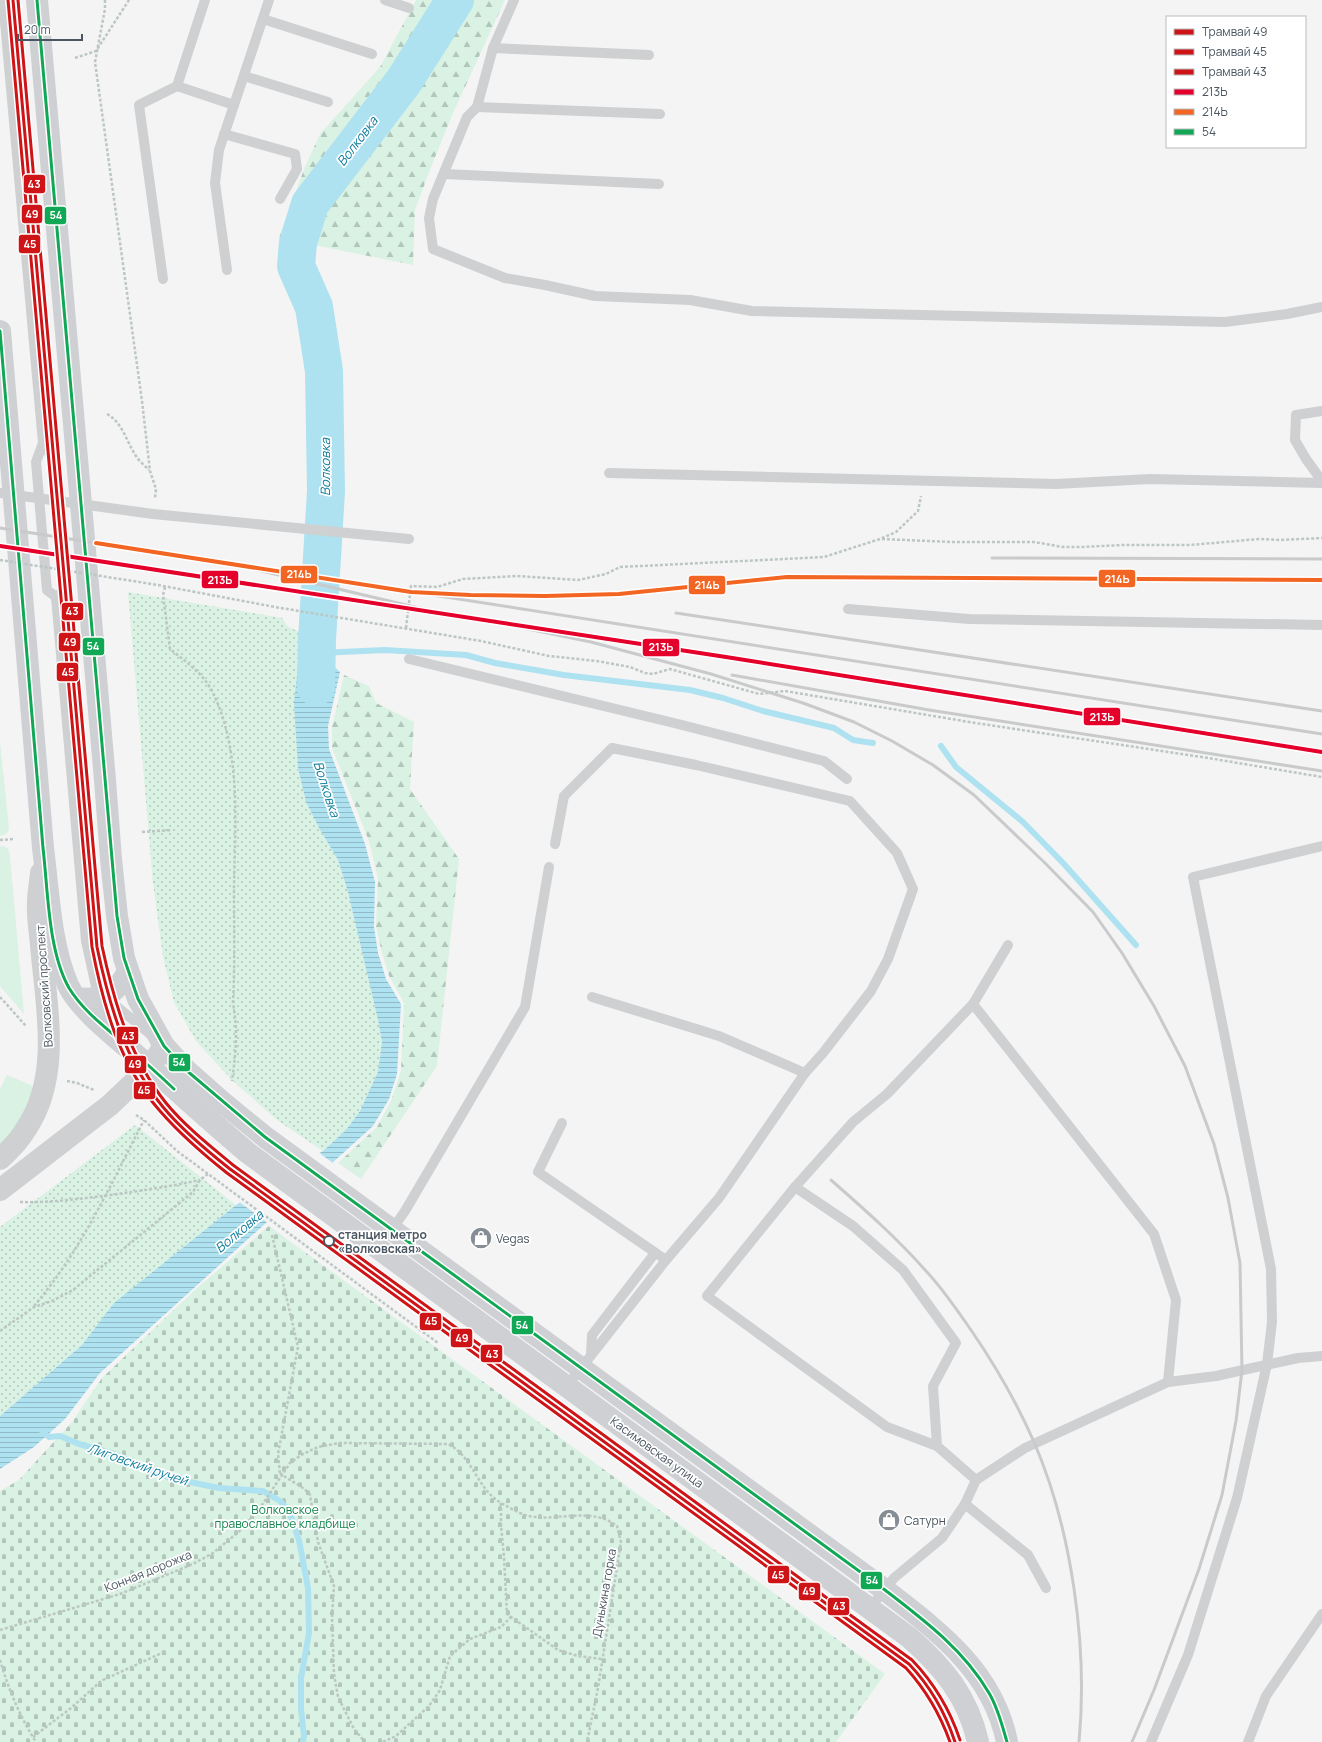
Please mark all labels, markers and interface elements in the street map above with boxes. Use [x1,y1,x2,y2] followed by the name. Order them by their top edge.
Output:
[18,16,82,42] scale bar
[1166,16,1306,148] legend
[24,21,51,38] text: 20 m
[1202,23,1267,40] text: Трамвай 49
[1202,43,1267,60] text: Трамвай 45
[1202,63,1267,80] text: Трамвай 43
[1202,83,1228,100] text: 213Ь
[1202,103,1228,120] text: 214Ь
[332,112,382,169] water label: Волковка
[1202,123,1216,140] text: 54
[23,174,46,194] line badge: 43
[27,176,41,191] text: 43
[21,204,43,224] line badge: 49
[25,206,39,221] text: 49
[44,206,67,225] line badge: 54
[49,207,63,222] text: 54
[18,234,41,254] line badge: 45
[23,236,37,251] text: 45
[316,437,334,496] water label: Волковка
[280,565,318,584] line badge: 214Ь
[286,566,312,581] text: 214Ь
[1098,569,1136,588] line badge: 214Ь
[201,570,239,589] line badge: 213Ь
[1104,571,1130,586] text: 214Ь
[208,572,232,587] text: 213Ь
[688,575,726,595] line badge: 214Ь
[694,577,720,592] text: 214Ь
[61,602,84,621] line badge: 43
[65,603,79,618] text: 43
[58,632,81,652] line badge: 49
[63,634,77,649] text: 49
[82,637,105,656] line badge: 54
[86,638,100,653] text: 54
[642,638,680,657] line badge: 213Ь
[649,639,673,654] text: 213Ь
[56,662,79,682] line badge: 45
[61,664,75,679] text: 45
[1083,707,1121,726] line badge: 213Ь
[1090,709,1114,724] text: 213Ь
[310,759,345,820] water label: Волковка
[31,924,57,1048] street label: Волковский проспект
[116,1026,139,1045] line badge: 43
[121,1028,135,1043] text: 43
[168,1053,191,1072] line badge: 54
[172,1054,186,1069] text: 54
[124,1055,147,1074] line badge: 49
[128,1056,142,1071] text: 49
[133,1081,156,1100] line badge: 45
[137,1082,151,1097] text: 45
[211,1205,268,1256] water label: Волковка
[468,1225,494,1251] shop icon: Vegas
[338,1226,427,1257] place label: станция метро «Волковская»
[496,1230,530,1247] place label: Vegas
[323,1235,335,1247] marker: станция метро «Волковская»
[419,1312,442,1331] line badge: 45
[424,1313,438,1328] text: 45
[511,1315,534,1335] line badge: 54
[515,1317,529,1332] text: 54
[450,1328,473,1348] line badge: 49
[455,1330,469,1345] text: 49
[480,1344,503,1363] line badge: 43
[485,1346,499,1361] text: 43
[607,1412,707,1492] street label: Касимовская улица
[86,1438,192,1490] water label: Лиговский ручей
[215,1501,355,1532] park label: Волковское православное кладбище
[876,1507,902,1533] shop icon: Сатурн
[904,1512,946,1529] place label: Сатурн
[102,1546,194,1596] street label: Конная дорожка
[588,1547,620,1639] street label: Дунькина горка
[767,1565,790,1584] line badge: 45
[771,1567,785,1582] text: 45
[860,1571,883,1590] line badge: 54
[865,1572,879,1587] text: 54
[798,1582,821,1601] line badge: 49
[802,1583,816,1598] text: 49
[827,1597,850,1616] line badge: 43
[832,1598,846,1613] text: 43

